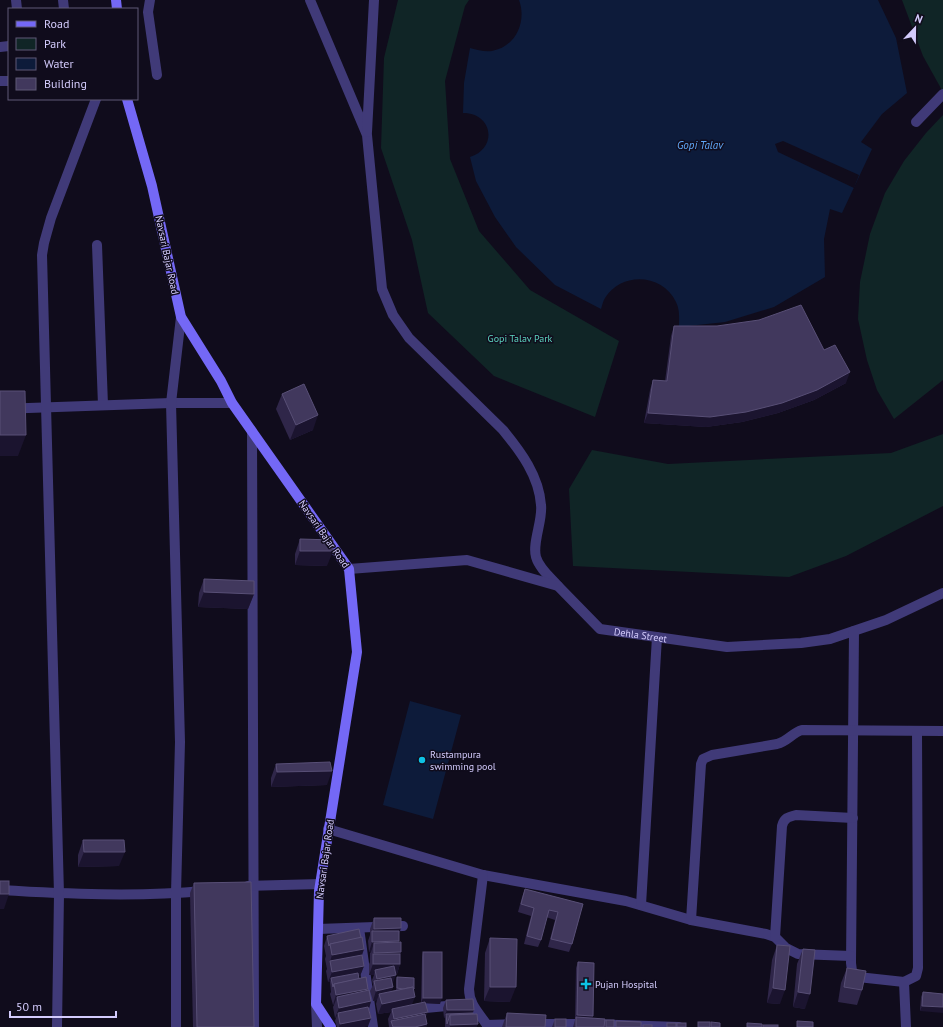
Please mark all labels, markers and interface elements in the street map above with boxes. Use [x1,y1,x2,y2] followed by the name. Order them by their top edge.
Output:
[8,8,138,100] legend
[895,8,935,48] north arrow
[913,11,925,27] text: N
[44,16,69,31] text: Road
[44,36,66,51] text: Park
[44,56,74,71] text: Water
[44,76,87,91] text: Building
[677,138,724,152] water label: Gopi Talav
[152,214,182,296] street label: Navsari Bajar Road
[488,332,553,345] park label: Gopi Talav Park
[296,497,352,571] street label: Navsari Bajar Road
[613,625,668,645] street label: Dehla Street
[430,748,496,773] place label: Rustampura swimming pool
[417,755,427,765] marker: Rustampura swimming pool
[313,818,337,900] street label: Navsari Bajar Road
[580,978,592,990] marker: Pujan Hospital
[595,978,657,991] place label: Pujan Hospital
[10,993,116,1019] scale bar
[16,999,42,1014] text: 50 m

